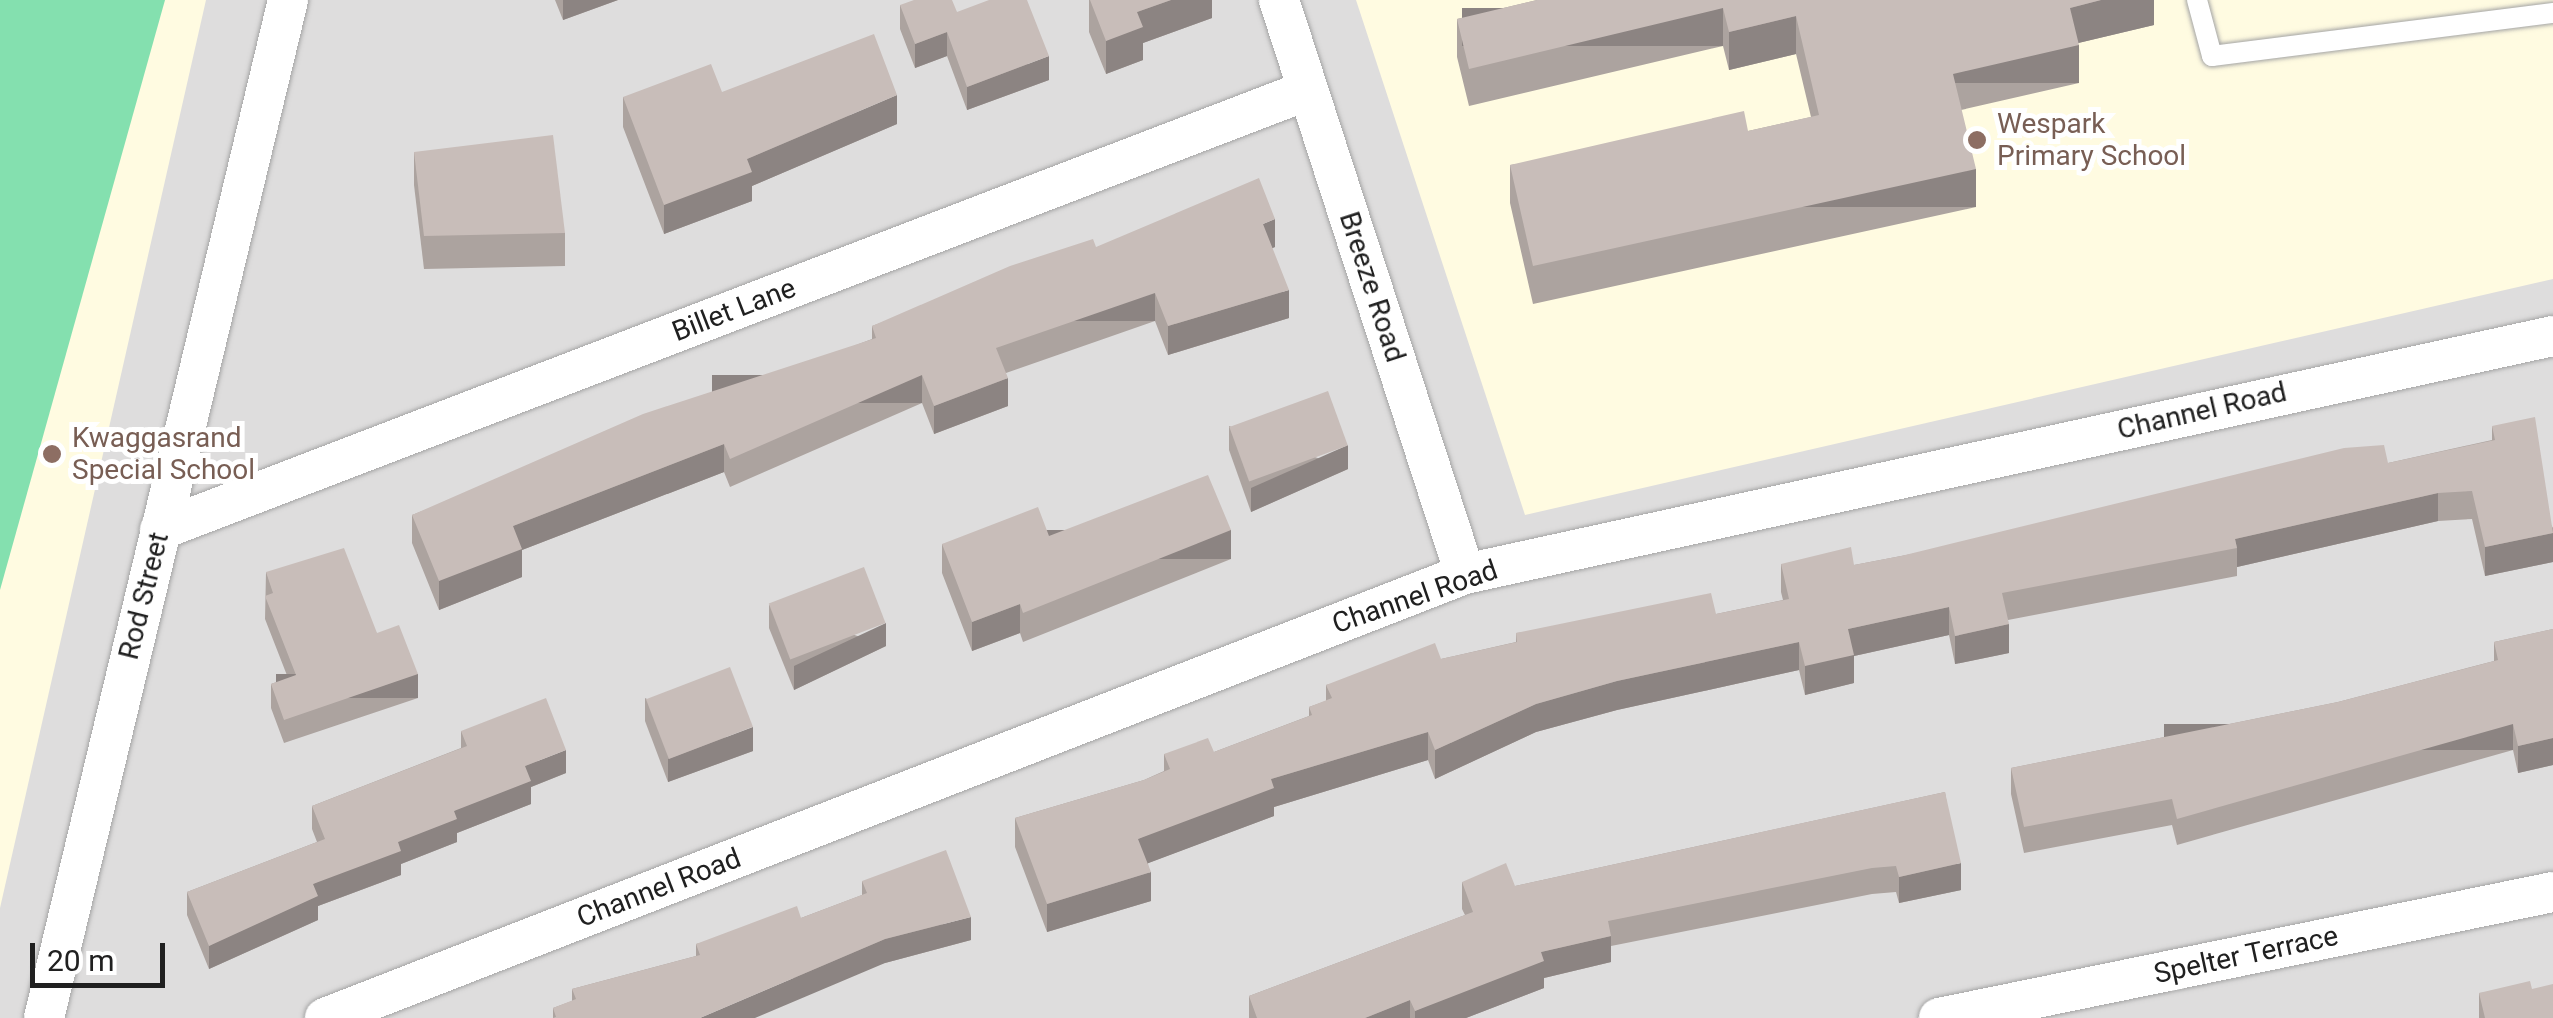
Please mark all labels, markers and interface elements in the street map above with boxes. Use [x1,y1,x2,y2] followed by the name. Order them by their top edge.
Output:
[1997,107,2186,173] place label: Wespark Primary School
[1966,129,1988,151] marker: Wespark Primary School
[1332,208,1412,366] street label: Breeze Road
[668,271,800,349] street label: Billet Lane
[2114,375,2290,447] street label: Channel Road
[72,421,255,487] place label: Kwaggasrand Special School
[41,443,63,465] marker: Kwaggasrand Special School
[112,529,176,663] street label: Rod Street
[1328,553,1502,641] street label: Channel Road
[572,841,746,935] street label: Channel Road
[2151,919,2341,991] street label: Spelter Terrace
[35,923,170,985] scale bar
[47,943,114,978] text: 20 m

